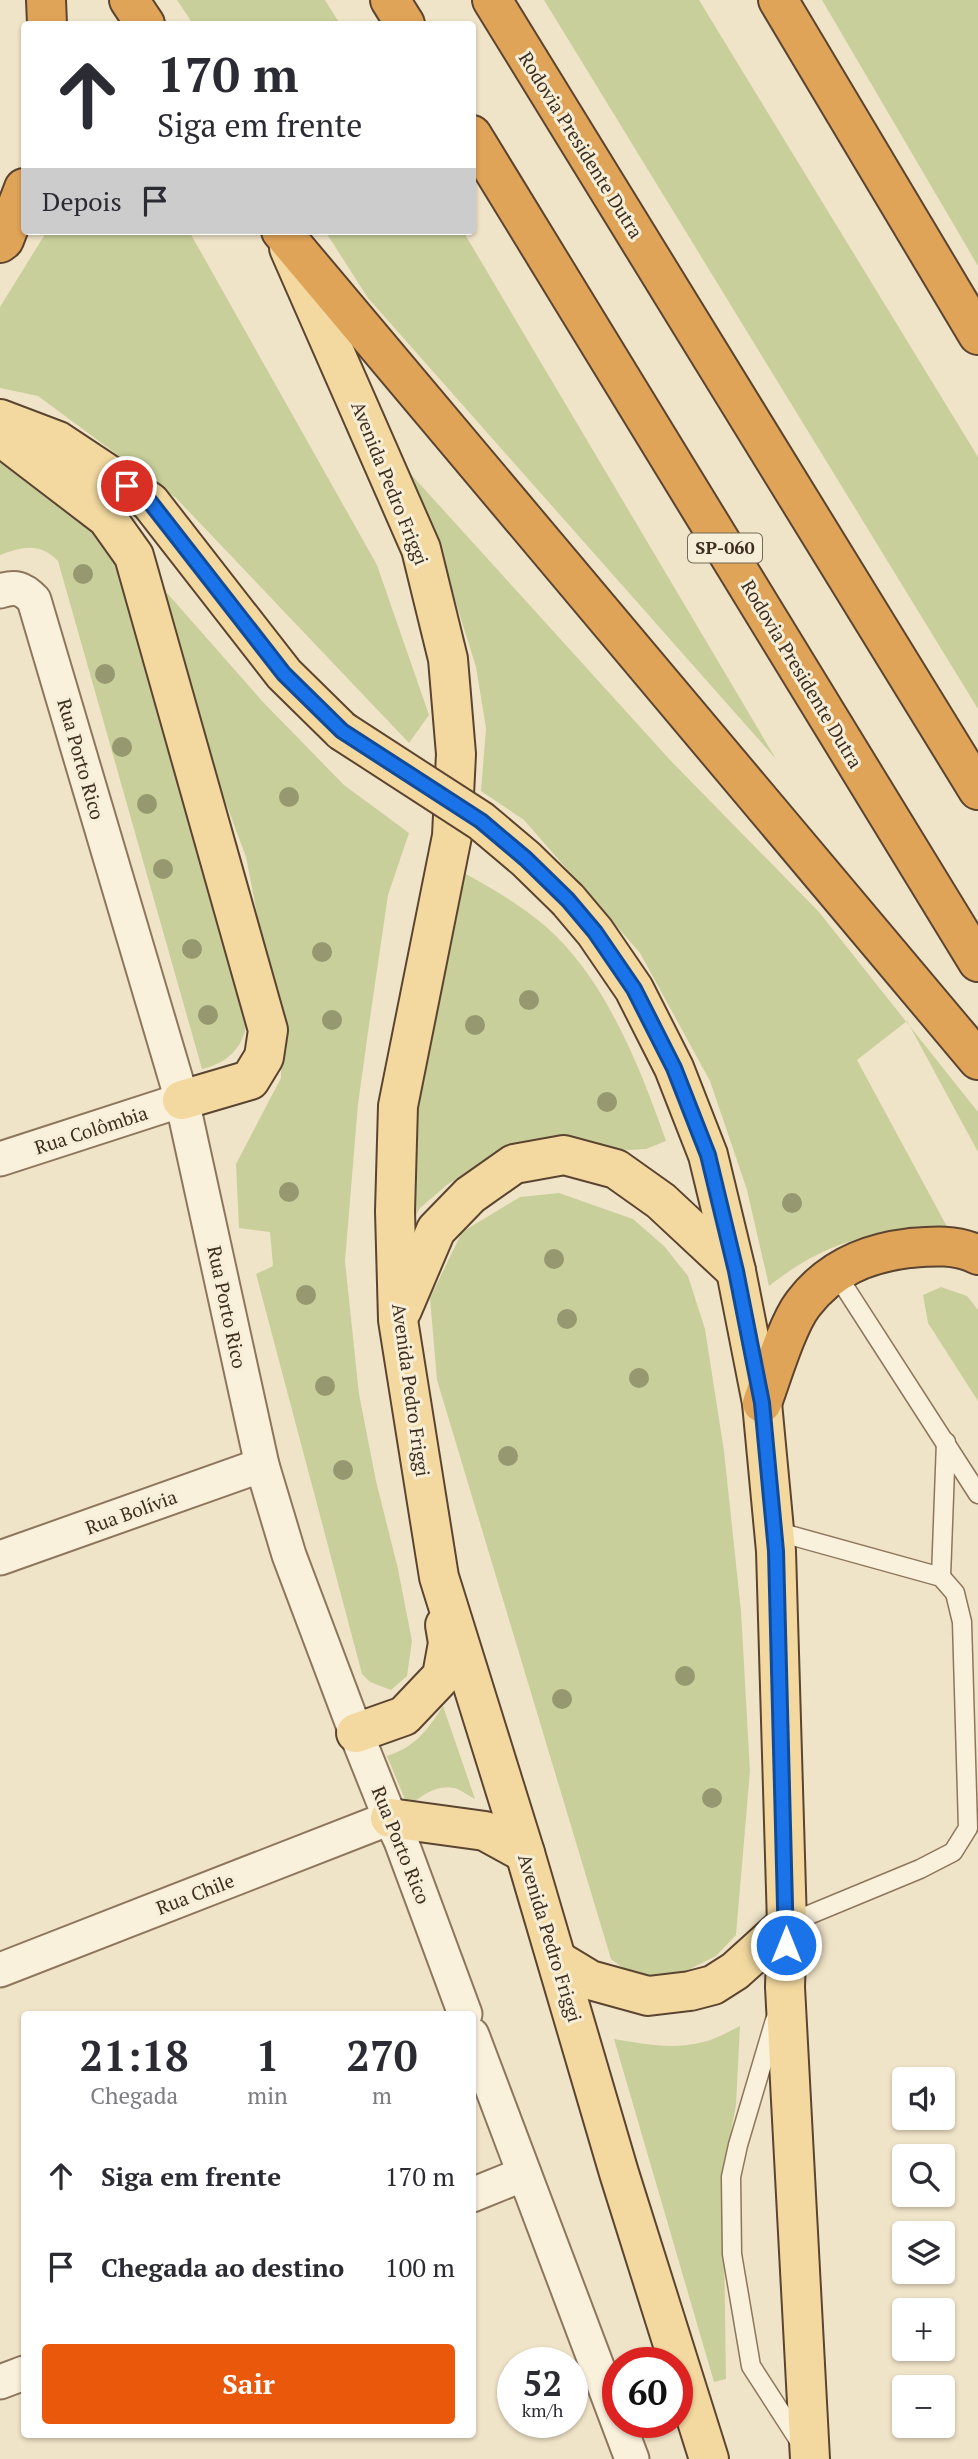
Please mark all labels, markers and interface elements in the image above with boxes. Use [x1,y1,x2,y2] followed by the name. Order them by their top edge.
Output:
[157,41,299,106] text: 170 m
[514,47,649,243] street label: Rodovia Presidente Dutra
[42,49,133,140] icon: ahead
[157,104,362,146] text: Siga em frente
[136,182,174,220] icon: arrive
[42,184,122,218] text: Depois
[346,397,435,568] street label: Avenida Pedro Friggi
[97,456,157,516] pin
[108,467,146,505] icon: arrive
[688,534,762,562] road number: SP-060
[736,575,869,773] street label: Rodovia Presidente Dutra
[52,695,111,822] street label: Rua Porto Rico
[31,1099,151,1160] street label: Rua Colômbia
[202,1243,253,1371] street label: Rua Porto Rico
[387,1302,436,1478] street label: Avenida Pedro Friggi
[82,1483,180,1540] street label: Rua Bolívia
[366,1782,436,1907] street label: Rua Porto Rico
[513,1851,588,2025] street label: Avenida Pedro Friggi
[152,1867,237,1920] street label: Rua Chile
[749,1908,823,1982] position arrow
[80,2027,189,2083] text: 21:18
[256,2027,279,2083] text: 1
[346,2027,417,2083] text: 270
[892,2067,955,2438] map controls
[892,2067,955,2130] button: sound
[90,2080,178,2111] text: Chegada
[247,2080,288,2111] text: min
[372,2080,392,2111] text: m
[892,2144,955,2207] button: search
[42,2157,80,2195] icon: ahead
[101,2159,281,2193] text: Siga em frente
[385,2159,455,2193] text: 170 m
[892,2221,955,2284] button: layers
[42,2248,80,2286] icon: arrive
[101,2250,344,2284] text: Chegada ao destino
[385,2250,455,2284] text: 100 m
[892,2298,955,2361] button: +
[42,2344,455,2424] button: Sair
[602,2347,693,2438] speed limit sign: 60
[523,2360,562,2406] text: 52
[892,2375,955,2438] button: −
[522,2398,563,2422] text: km/h

